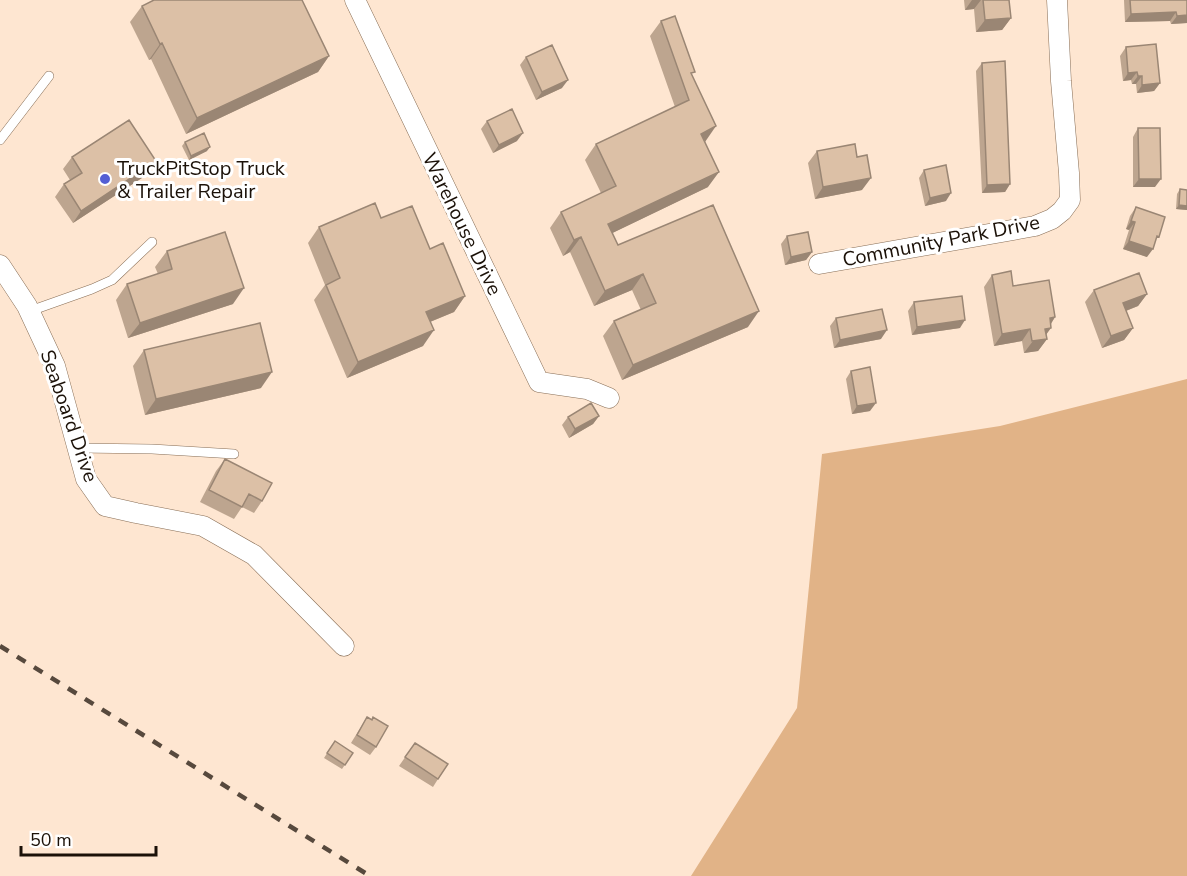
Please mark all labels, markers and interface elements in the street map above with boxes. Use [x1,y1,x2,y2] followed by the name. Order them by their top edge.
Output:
[416,148,508,300] street label: Warehouse Drive
[117,155,286,205] place label: TruckPitStop Truck & Trailer Repair
[98,172,112,186] marker: TruckPitStop Truck & Trailer Repair
[840,209,1042,273] street label: Community Park Drive
[34,346,104,486] street label: Seaboard Drive
[21,819,156,857] scale bar
[30,828,72,852] text: 50 m

